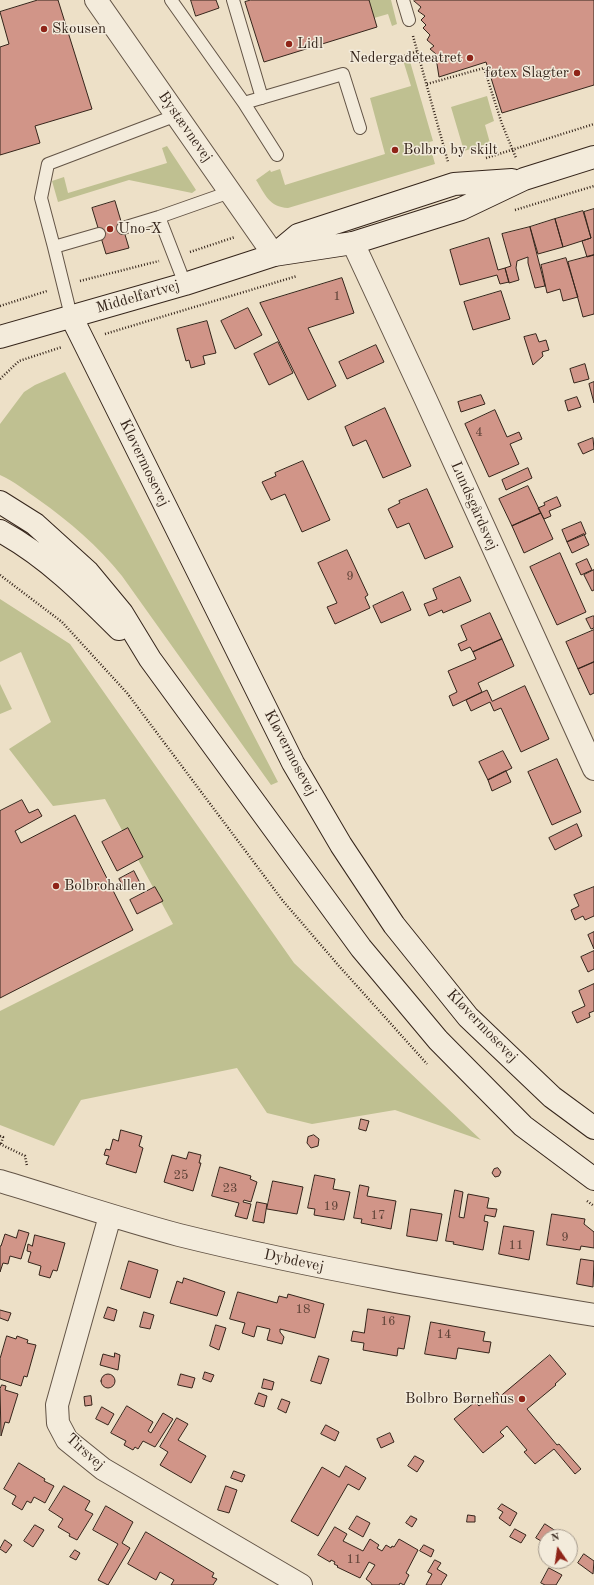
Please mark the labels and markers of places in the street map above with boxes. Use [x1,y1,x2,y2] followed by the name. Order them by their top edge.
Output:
[52,20,106,38] place label: Skousen
[39,24,49,34] marker: Skousen
[297,35,323,53] place label: Lidl
[284,39,294,49] marker: Lidl
[349,49,462,67] place label: Nedergadeteatret
[465,53,475,63] marker: Nedergadeteatret
[485,64,569,82] place label: føtex Slagter
[572,68,582,78] marker: føtex Slagter
[403,141,498,159] place label: Bolbro by skilt
[390,145,400,155] marker: Bolbro by skilt
[118,220,162,238] place label: Uno-X
[105,224,115,234] marker: Uno-X
[64,877,146,895] place label: Bolbrohallen
[51,881,61,891] marker: Bolbrohallen
[405,1390,514,1408] place label: Bolbro Børnehus
[517,1394,527,1404] marker: Bolbro Børnehus

